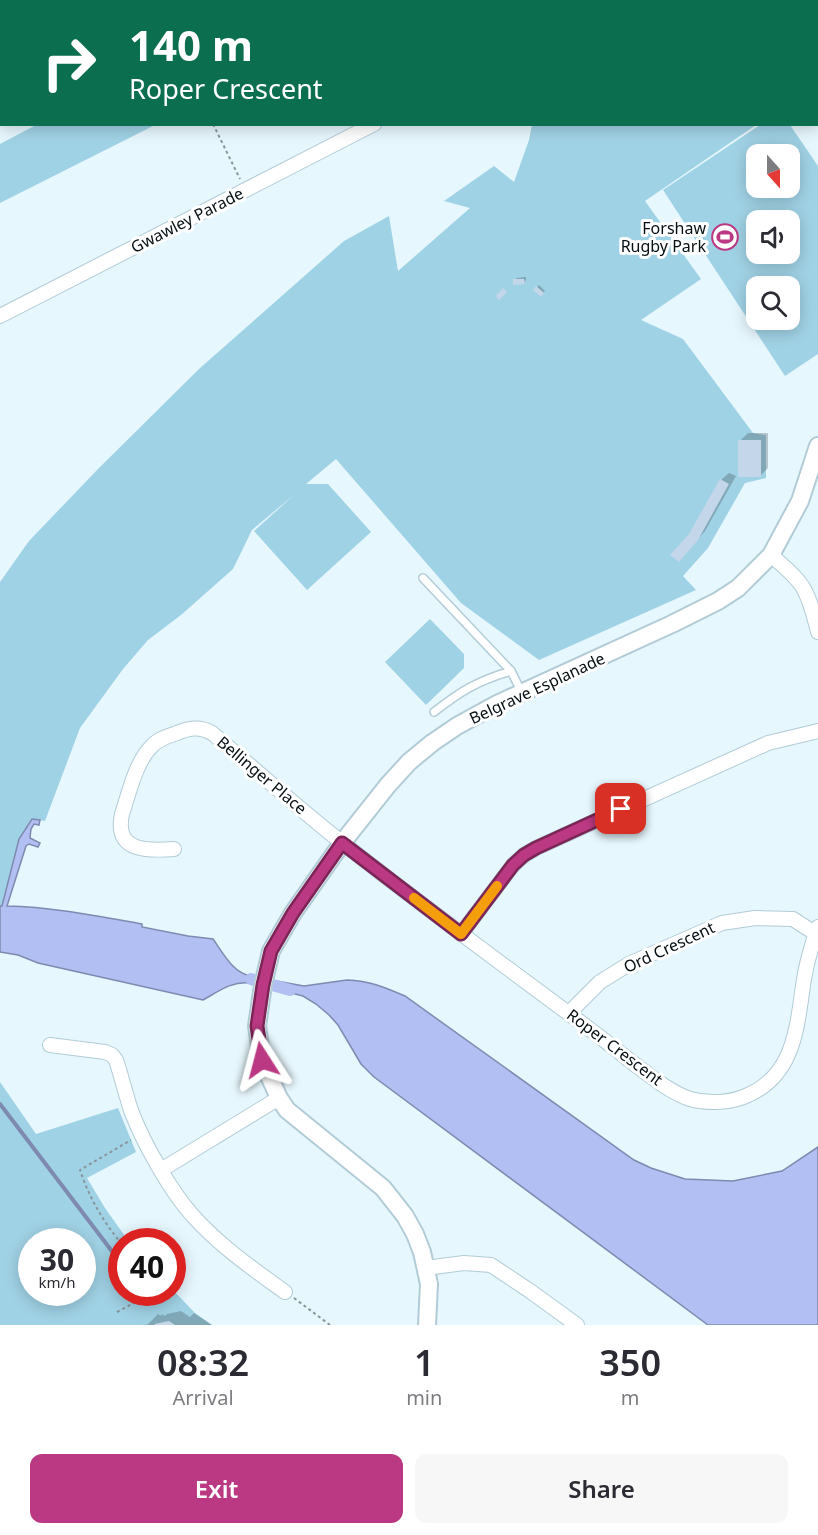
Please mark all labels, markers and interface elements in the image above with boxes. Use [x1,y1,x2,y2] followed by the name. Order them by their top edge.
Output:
[129,16,253,73] text: 140 m
[30,24,108,102] icon: right
[129,70,323,107] text: Roper Crescent
[746,144,800,198] north arrow
[746,144,800,330] map controls
[127,182,247,258] street label: Gwawley Parade
[746,210,800,264] button: sound
[621,217,706,257] place label: Forshaw Rugby Park
[710,222,740,252] sports icon: Forshaw Rugby Park
[746,276,800,330] button: search
[466,647,608,729] street label: Belgrave Esplanade
[212,731,312,819] street label: Bellinger Place
[595,783,646,834] pin
[604,792,637,825] icon: arrive
[620,916,718,978] street label: Ord Crescent
[563,1004,668,1090] street label: Roper Crescent
[230,1028,294,1092] position arrow
[108,1228,186,1306] speed limit sign: 40
[40,1239,74,1280] text: 30
[39,1272,75,1292] text: km/h
[157,1338,249,1387] text: 08:32
[414,1338,435,1387] text: 1
[599,1338,661,1387] text: 350
[173,1384,234,1411] text: Arrival
[406,1384,442,1411] text: min
[621,1384,640,1411] text: m
[30,1454,403,1523] button: Exit
[415,1454,788,1523] button: Share

